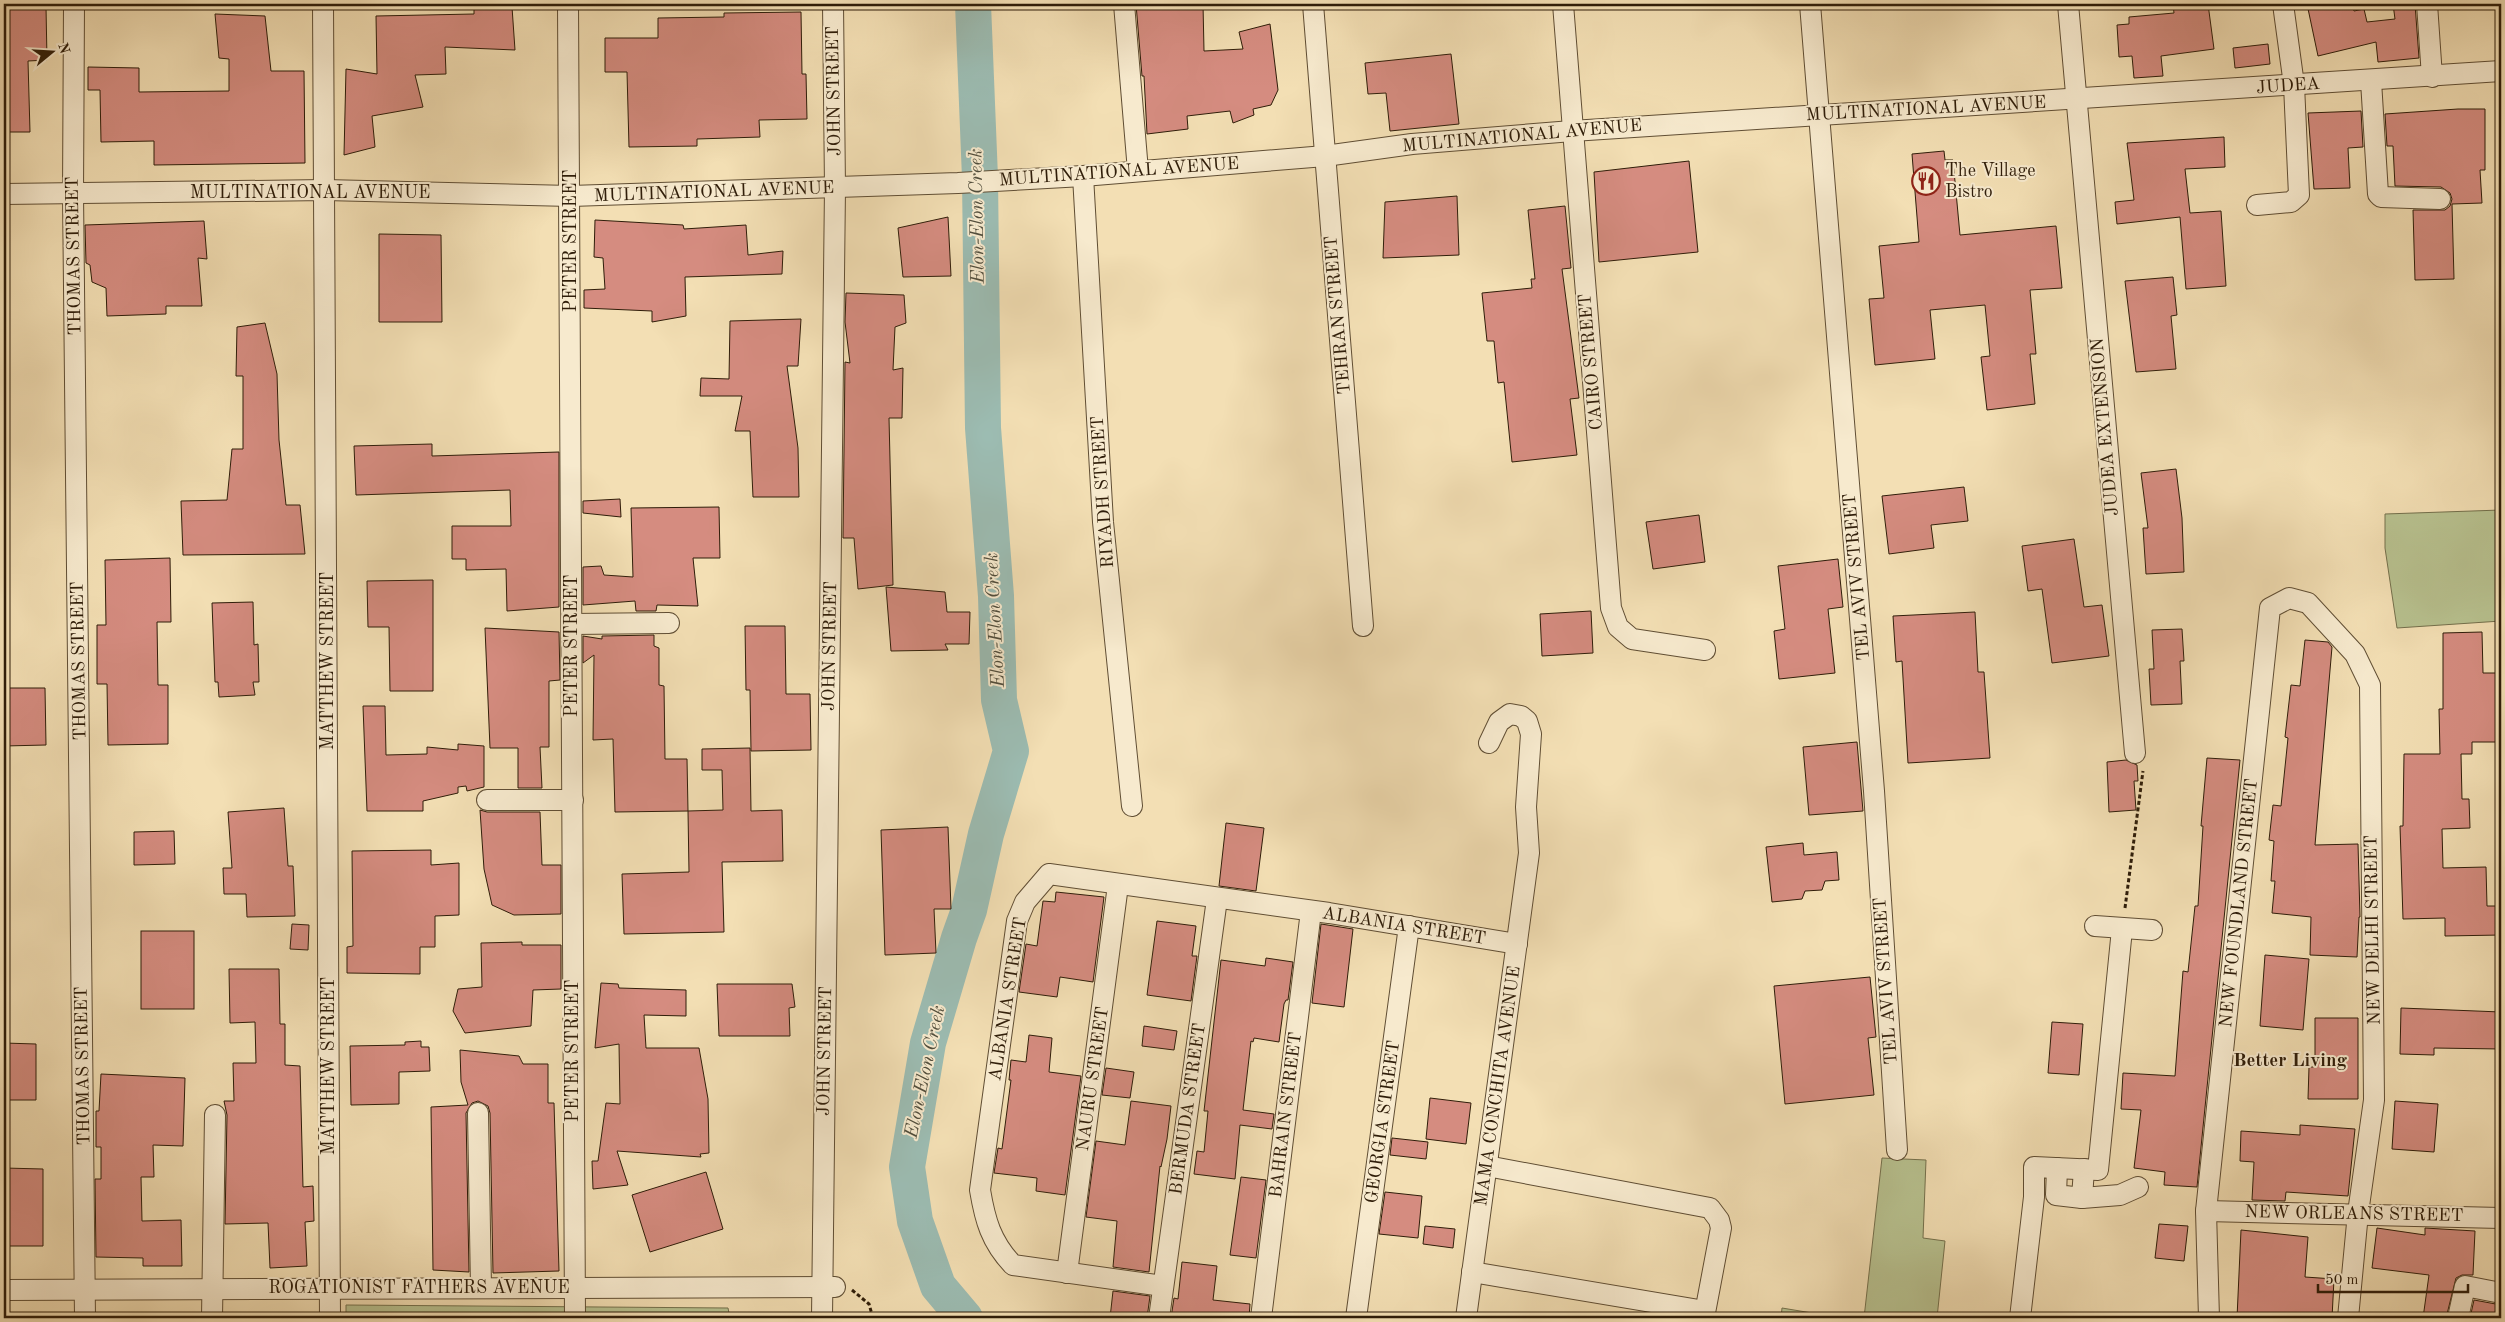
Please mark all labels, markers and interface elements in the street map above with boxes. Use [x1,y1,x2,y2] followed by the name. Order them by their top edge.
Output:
[824,26,844,156] street label: JOHN STREET
[28,28,78,78] north arrow
[55,41,72,56] text: N
[2255,75,2321,97] street label: JUDEA
[1805,94,2047,124] street label: MULTINATIONAL AVENUE
[1401,117,1643,155] street label: MULTINATIONAL AVENUE
[967,148,989,285] water label: Elon-Elon Creek
[998,155,1240,189] street label: MULTINATIONAL AVENUE
[1945,162,2036,201] place label: The Village Bistro
[1911,166,1941,196] restaurant icon: The Village Bistro
[562,170,580,312] street label: PETER STREET
[64,176,84,336] street label: THOMAS STREET
[593,179,835,205] street label: MULTINATIONAL AVENUE
[190,184,430,202] street label: MULTINATIONAL AVENUE
[1322,235,1354,395] street label: TEHRAN STREET
[1576,293,1606,431] street label: CAIRO STREET
[2088,337,2122,517] street label: JUDEA EXTENSION
[1089,415,1117,569] street label: RIYADH STREET
[1841,493,1873,661] street label: TEL AVIV STREET
[983,552,1009,689] water label: Elon-Elon Creek
[319,572,337,750] street label: MATTHEW STREET
[563,575,581,717] street label: PETER STREET
[69,581,89,741] street label: THOMAS STREET
[820,581,840,711] street label: JOHN STREET
[2217,778,2261,1028] street label: NEW FOUNDLAND STREET
[2362,835,2384,1025] street label: NEW DELHI STREET
[1871,897,1901,1065] street label: TEL AVIV STREET
[1321,904,1487,948] street label: ALBANIA STREET
[986,916,1030,1082] street label: ALBANIA STREET
[1472,965,1524,1207] street label: MAMA CONCHITA AVENUE
[320,977,338,1155] street label: MATTHEW STREET
[564,980,582,1122] street label: PETER STREET
[73,986,93,1146] street label: THOMAS STREET
[815,986,835,1116] street label: JOHN STREET
[902,1004,949,1141] water label: Elon-Elon Creek
[1074,1006,1112,1152] street label: NAURU STREET
[1167,1022,1209,1196] street label: BERMUDA STREET
[1267,1031,1305,1199] street label: BAHRAIN STREET
[1363,1039,1403,1205] street label: GEORGIA STREET
[2233,1052,2347,1071] district label: Better Living
[2244,1203,2464,1225] street label: NEW ORLEANS STREET
[2318,1262,2468,1294] scale bar
[2325,1273,2359,1288] text: 50 m
[268,1279,570,1297] street label: ROGATIONIST FATHERS AVENUE

